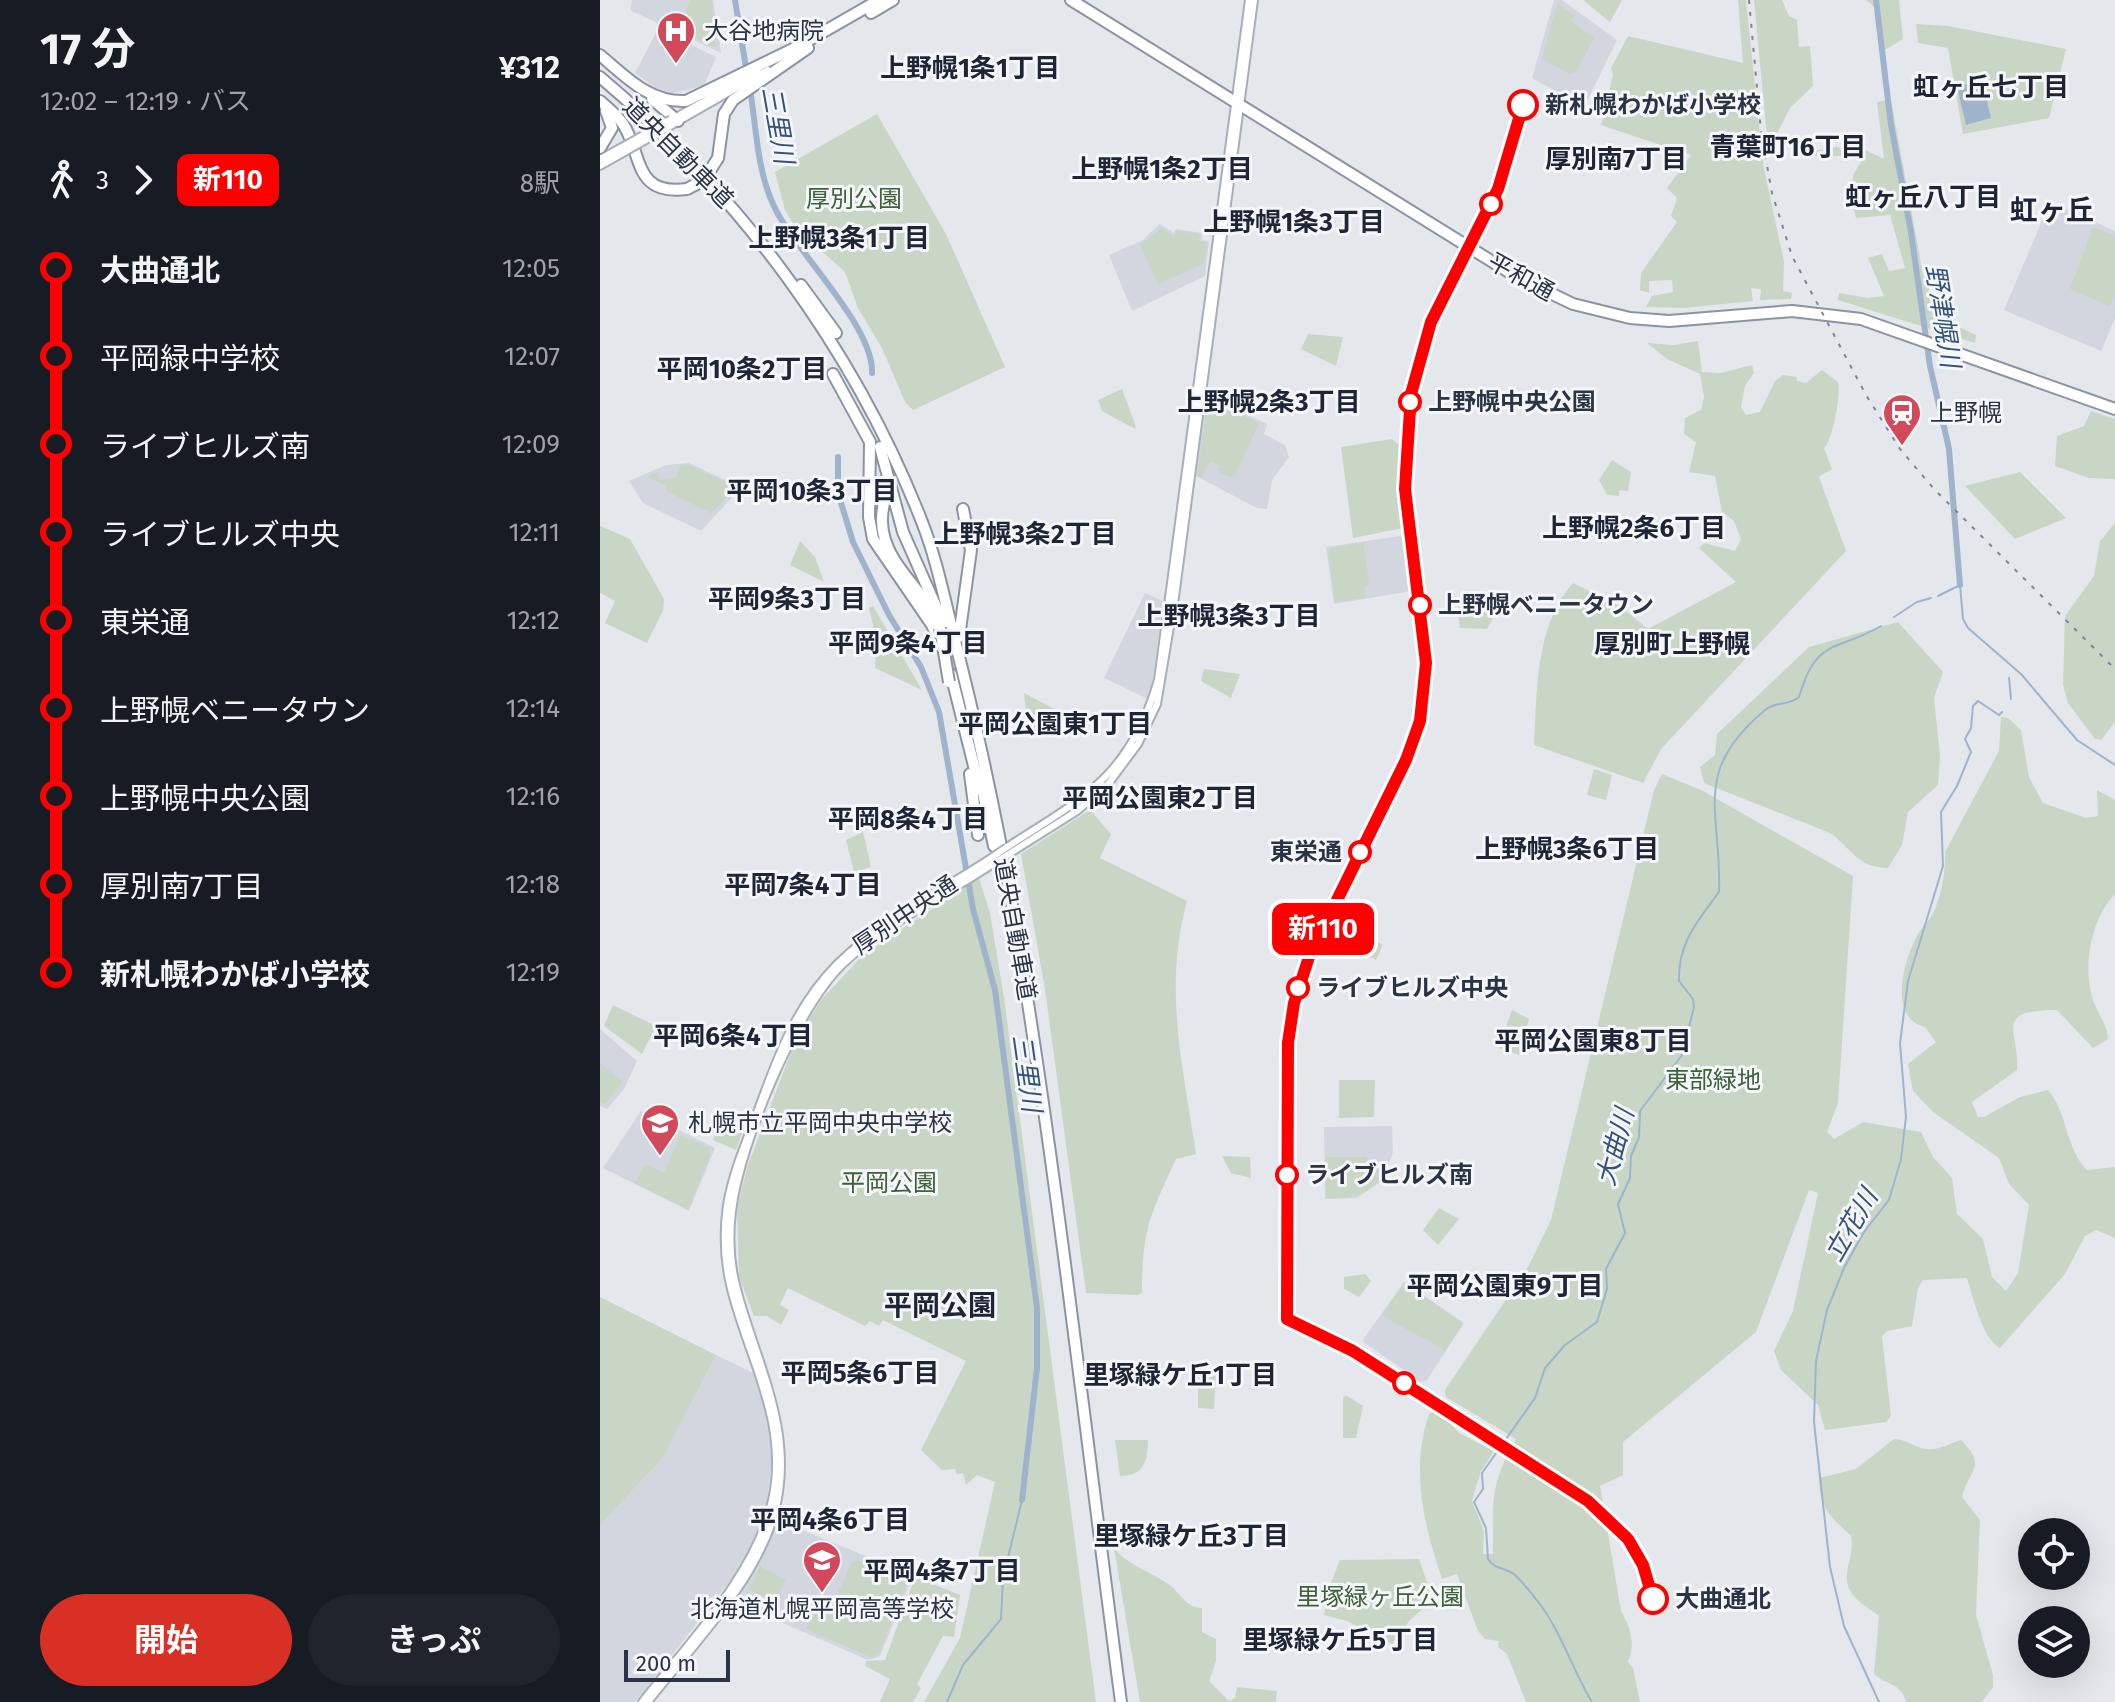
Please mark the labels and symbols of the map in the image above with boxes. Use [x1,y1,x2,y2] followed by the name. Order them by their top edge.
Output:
[655,10,697,65] hospital icon: 大谷地病院
[704,17,824,45] place label: 大谷地病院
[880,53,1060,84] district label: 上野幌1条1丁目
[1913,72,2069,103] district label: 虹ヶ丘七丁目
[755,84,800,169] water label: 三里川
[1508,90,1538,120] marker: 新札幌わかば小学校
[1545,91,1761,119] place label: 新札幌わかば小学校
[617,92,739,214] street label: 道央自動車道
[1710,132,1866,163] district label: 青葉町16丁目
[1545,144,1687,175] district label: 厚別南7丁目
[1071,154,1253,185] district label: 上野幌1条2丁目
[1845,182,2001,213] district label: 虹ヶ丘八丁目
[806,185,902,213] park label: 厚別公園
[1480,193,1502,215] unlabelled marker
[2010,194,2094,227] district label: 虹ヶ丘
[1203,207,1385,238] district label: 上野幌1条3丁目
[748,223,930,254] district label: 上野幌3条1丁目
[1483,247,1559,307] street label: 平和通
[1919,262,1966,373] water label: 野津幌川
[657,354,827,385] district label: 平岡10条2丁目
[1178,387,1360,418] district label: 上野幌2条3丁目
[1428,388,1596,416] place label: 上野幌中央公園
[1399,391,1421,413] marker: 上野幌中央公園
[1881,392,1923,447] station icon: 上野幌
[1930,399,2002,427] place label: 上野幌
[727,476,897,507] district label: 平岡10条3丁目
[1542,513,1726,544] district label: 上野幌2条6丁目
[934,519,1116,550] district label: 上野幌3条2丁目
[708,584,866,615] district label: 平岡9条3丁目
[1438,591,1654,619] place label: 上野幌ベニータウン
[1409,594,1431,616] marker: 上野幌ベニータウン
[1137,601,1321,632] district label: 上野幌3条3丁目
[828,628,988,659] district label: 平岡9条4丁目
[1594,629,1750,660] district label: 厚別町上野幌
[958,709,1152,740] district label: 平岡公園東1丁目
[1062,783,1258,814] district label: 平岡公園東2丁目
[828,804,988,835] district label: 平岡8条4丁目
[1475,834,1659,865] district label: 上野幌3条6丁目
[1270,838,1342,866] place label: 東栄通
[1349,841,1371,863] marker: 東栄通
[989,856,1041,1002] street label: 道央自動車道
[725,870,881,901] district label: 平岡7条4丁目
[847,870,963,960] street label: 厚別中央通
[1267,903,1379,955] line badge: 新110
[1316,974,1508,1002] place label: ライブヒルズ中央
[1287,977,1309,999] marker: ライブヒルズ中央
[653,1021,813,1052] district label: 平岡6条4丁目
[1494,1026,1692,1057] district label: 平岡公園東8丁目
[1006,1032,1048,1117] water label: 三里川
[1665,1066,1761,1094] park label: 東部緑地
[639,1102,681,1157] school or university icon: 札幌市立平岡中央中学校
[1590,1103,1641,1189] water label: 大曲川
[688,1109,952,1137] place label: 札幌市立平岡中央中学校
[1305,1161,1473,1189] place label: ライブヒルズ南
[1276,1164,1298,1186] marker: ライブヒルズ南
[841,1169,937,1197] park label: 平岡公園
[1819,1181,1886,1267] water label: 立花川
[1407,1271,1603,1302] district label: 平岡公園東9丁目
[884,1289,996,1322] district label: 平岡公園
[781,1358,939,1389] district label: 平岡5条6丁目
[1083,1360,1277,1391] district label: 里塚緑ケ丘1丁目
[1393,1372,1415,1394] unlabelled marker
[750,1505,910,1536] district label: 平岡4条6丁目
[1093,1521,1289,1552] district label: 里塚緑ケ丘3丁目
[801,1539,843,1594] school or university icon: 北海道札幌平岡高等学校
[864,1556,1020,1587] district label: 平岡4条7丁目
[1296,1583,1464,1611] park label: 里塚緑ヶ丘公園
[1638,1584,1668,1614] marker: 大曲通北
[1675,1585,1771,1613] place label: 大曲通北
[690,1595,954,1623] place label: 北海道札幌平岡高等学校
[1242,1625,1438,1656] district label: 里塚緑ケ丘5丁目
[624,1646,730,1682] scale bar

